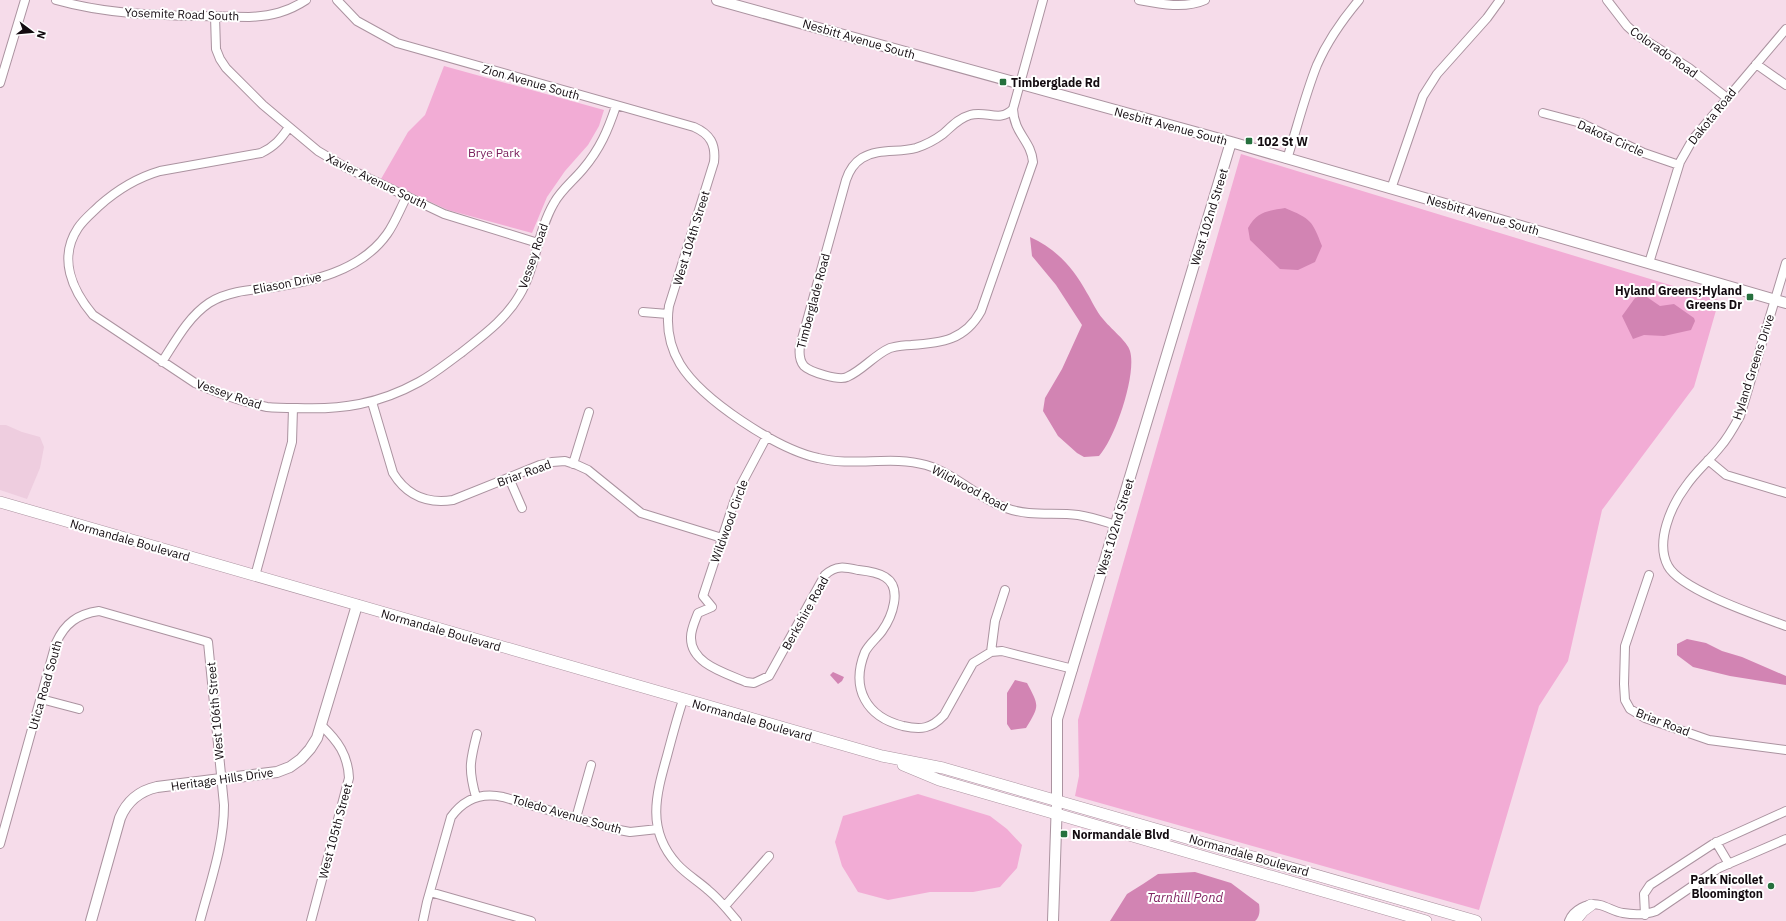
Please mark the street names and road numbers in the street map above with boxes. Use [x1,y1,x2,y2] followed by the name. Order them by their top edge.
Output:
[124,5,240,23] street label: Yosemite Road South
[801,16,917,62] street label: Nesbitt Avenue South
[1627,23,1701,81] street label: Colorado Road
[481,61,581,103] street label: Zion Avenue South
[1685,85,1739,147] street label: Dakota Road
[1113,104,1229,148] street label: Nesbitt Avenue South
[1575,117,1647,160] street label: Dakota Circle
[324,150,430,212] street label: Xavier Avenue South
[1187,166,1231,268] street label: West 102nd Street
[669,189,713,287] street label: West 104th Street
[1425,192,1541,238] street label: Nesbitt Avenue South
[515,221,551,291] street label: Vessey Road
[793,252,833,350] street label: Timberglade Road
[251,269,323,297] street label: Eliason Drive
[1729,312,1777,422] street label: Hyland Greens Drive
[194,376,264,412] street label: Vessey Road
[495,456,553,490] street label: Briar Road
[929,462,1011,514] street label: Wildwood Road
[1093,476,1137,578] street label: West 102nd Street
[707,477,751,564] street label: Wildwood Circle
[68,516,192,564] street label: Normandale Boulevard
[779,573,831,653] street label: Berkshire Road
[379,606,503,654] street label: Normandale Boulevard
[25,638,65,732] street label: Utica Road South
[203,661,227,761] street label: West 106th Street
[690,696,814,744] street label: Normandale Boulevard
[1634,705,1692,739] street label: Briar Road
[170,764,275,794] street label: Heritage Hills Drive
[315,782,355,880] street label: West 105th Street
[510,791,624,837] street label: Toledo Avenue South
[1187,831,1311,879] street label: Normandale Boulevard

